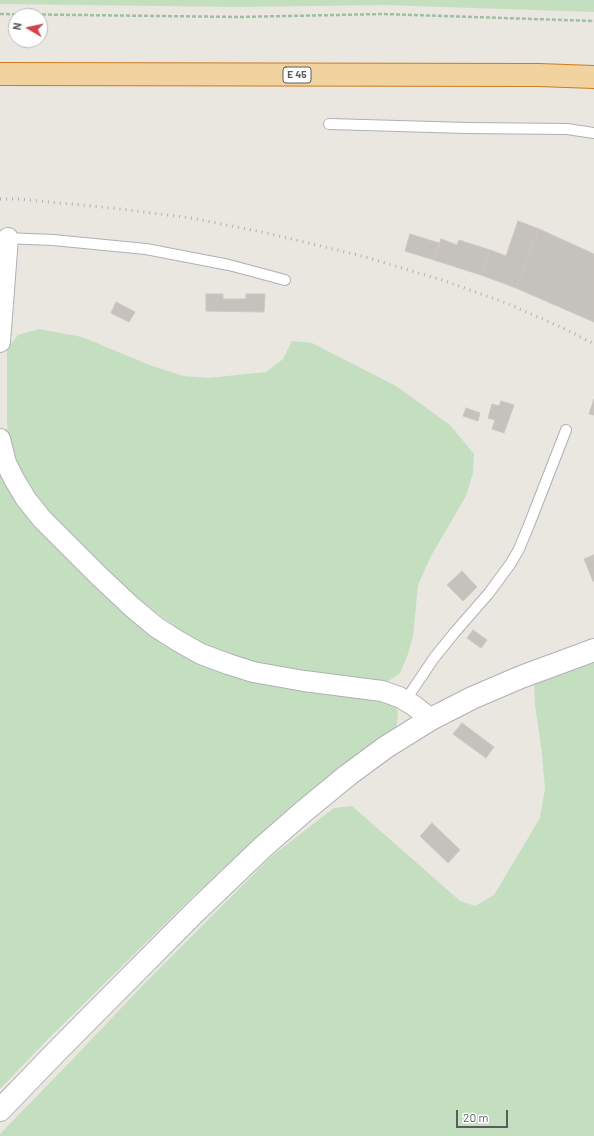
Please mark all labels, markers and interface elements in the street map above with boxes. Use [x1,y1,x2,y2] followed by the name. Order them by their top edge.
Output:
[8,8,48,48] north arrow
[10,22,24,31] text: N
[283,67,311,83] road number: E 45
[458,1102,510,1128] scale bar
[463,1110,489,1124] text: 20 m

